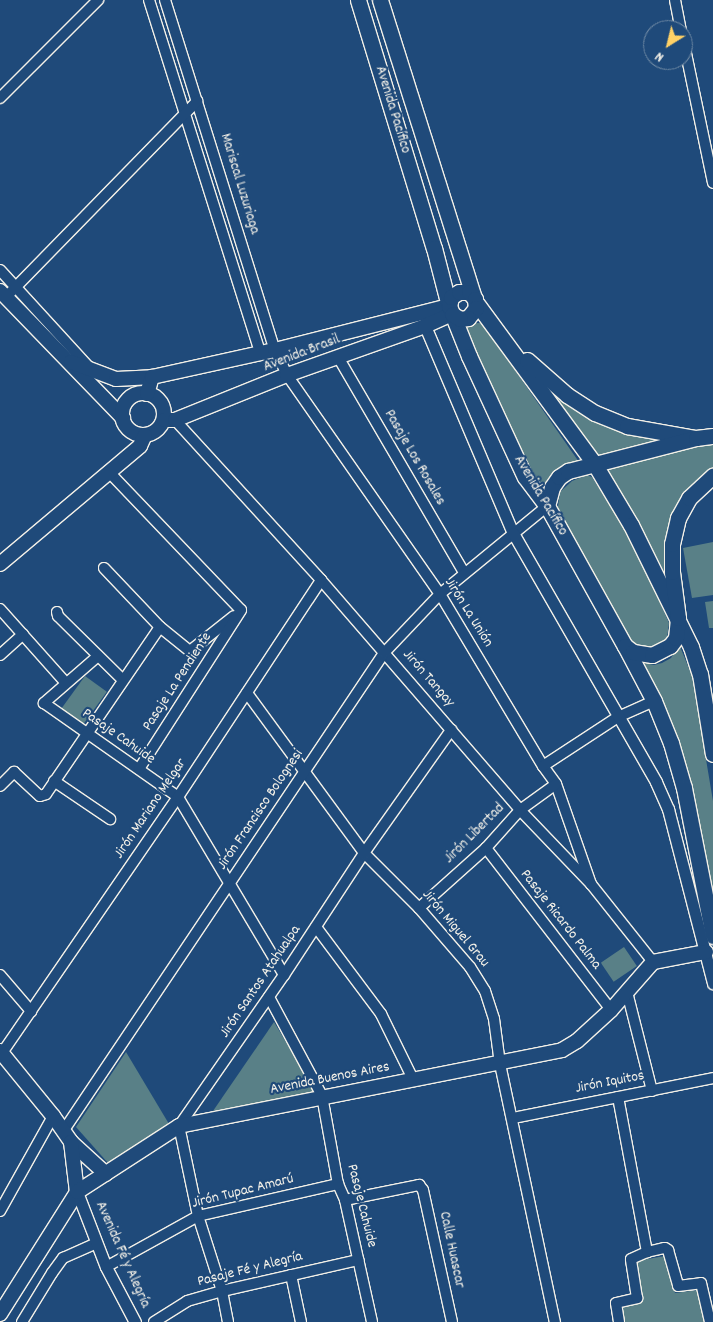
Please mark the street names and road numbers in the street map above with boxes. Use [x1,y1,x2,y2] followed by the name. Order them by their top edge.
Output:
[370,64,414,156] street label: Avenida Pacífico
[215,132,263,236] street label: Mariscal Luzuriaga
[261,331,343,377] street label: Avenida Brasil
[379,407,449,509] street label: Pasaje Los Rosales
[509,453,571,539] street label: Avenida Pacífico
[440,575,496,651] street label: Jirón La Unión
[140,629,216,735] street label: Pasaje La Pendiente
[398,647,458,711] street label: Jirón Tangay
[78,705,158,769] street label: Pasaje Cahuide
[214,746,308,874] street label: Jirón Francisco Bolognesi
[111,755,191,863] street label: Jirón Mariano Melgar
[441,800,509,868] street label: Jirón Libertad
[515,866,605,974] street label: Pasaje Ricardo Palma
[417,887,493,971] street label: Jirón Miguel Grau
[217,922,305,1042] street label: Jirón Santos Atahualpa
[269,1059,391,1099] street label: Avenida Buenos Aires
[574,1067,646,1099] street label: Jirón Iquitos
[342,1162,380,1250] street label: Pasaje Cahuide
[190,1171,296,1213] street label: Jirón Tupac Amarú
[90,1199,154,1311] street label: Avenida Fé y Alegría
[434,1210,468,1290] street label: Calle Huascar
[196,1248,304,1292] street label: Pasaje Fé y Alegría

